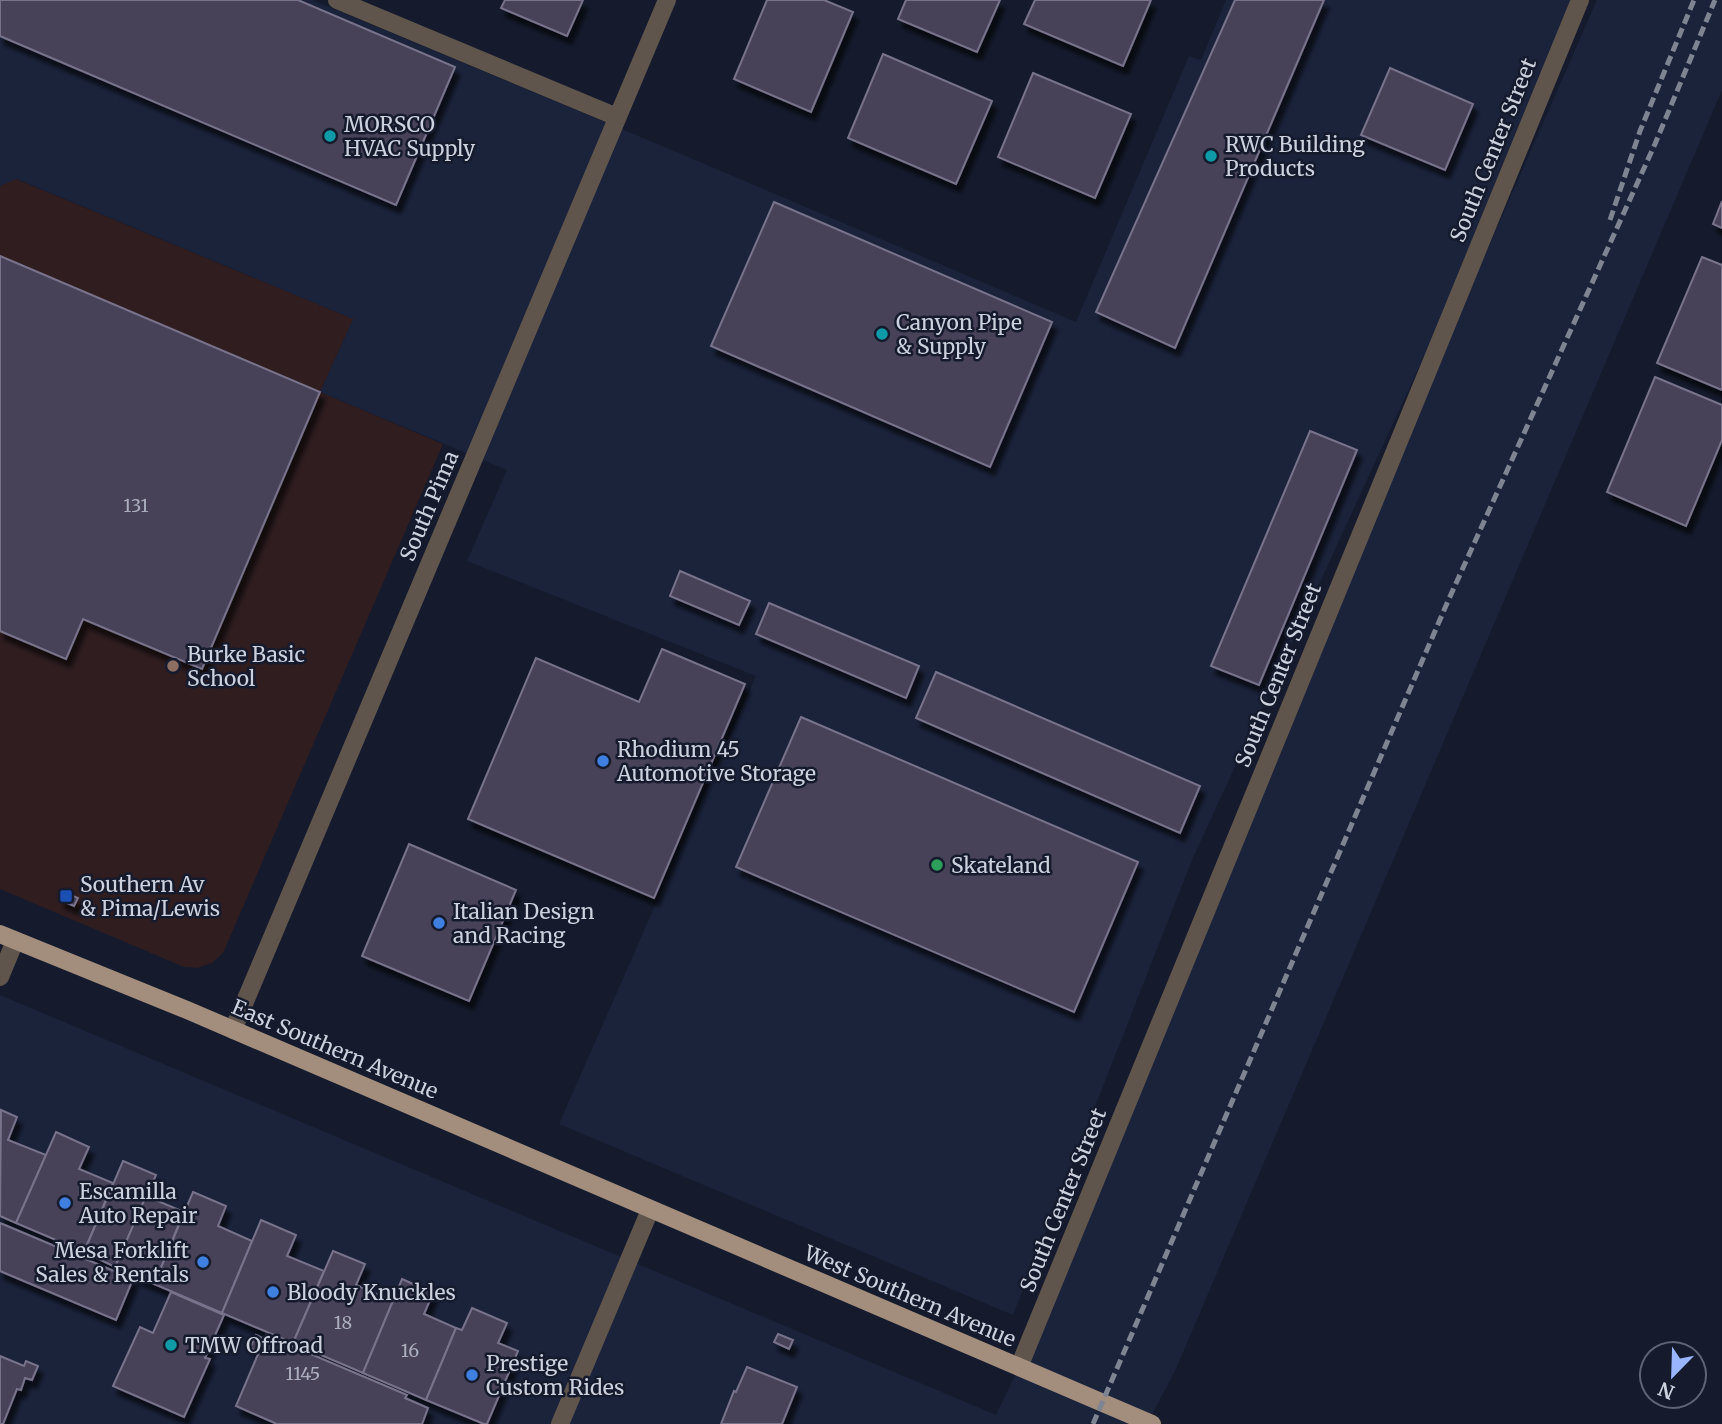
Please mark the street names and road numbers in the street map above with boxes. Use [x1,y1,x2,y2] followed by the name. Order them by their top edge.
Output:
[1444,54,1542,246] street label: South Center Street
[394,447,464,565] street label: South Pima
[1229,579,1327,771] street label: South Center Street
[228,993,442,1105] street label: East Southern Avenue
[1014,1104,1112,1296] street label: South Center Street
[799,1239,1020,1353] street label: West Southern Avenue

